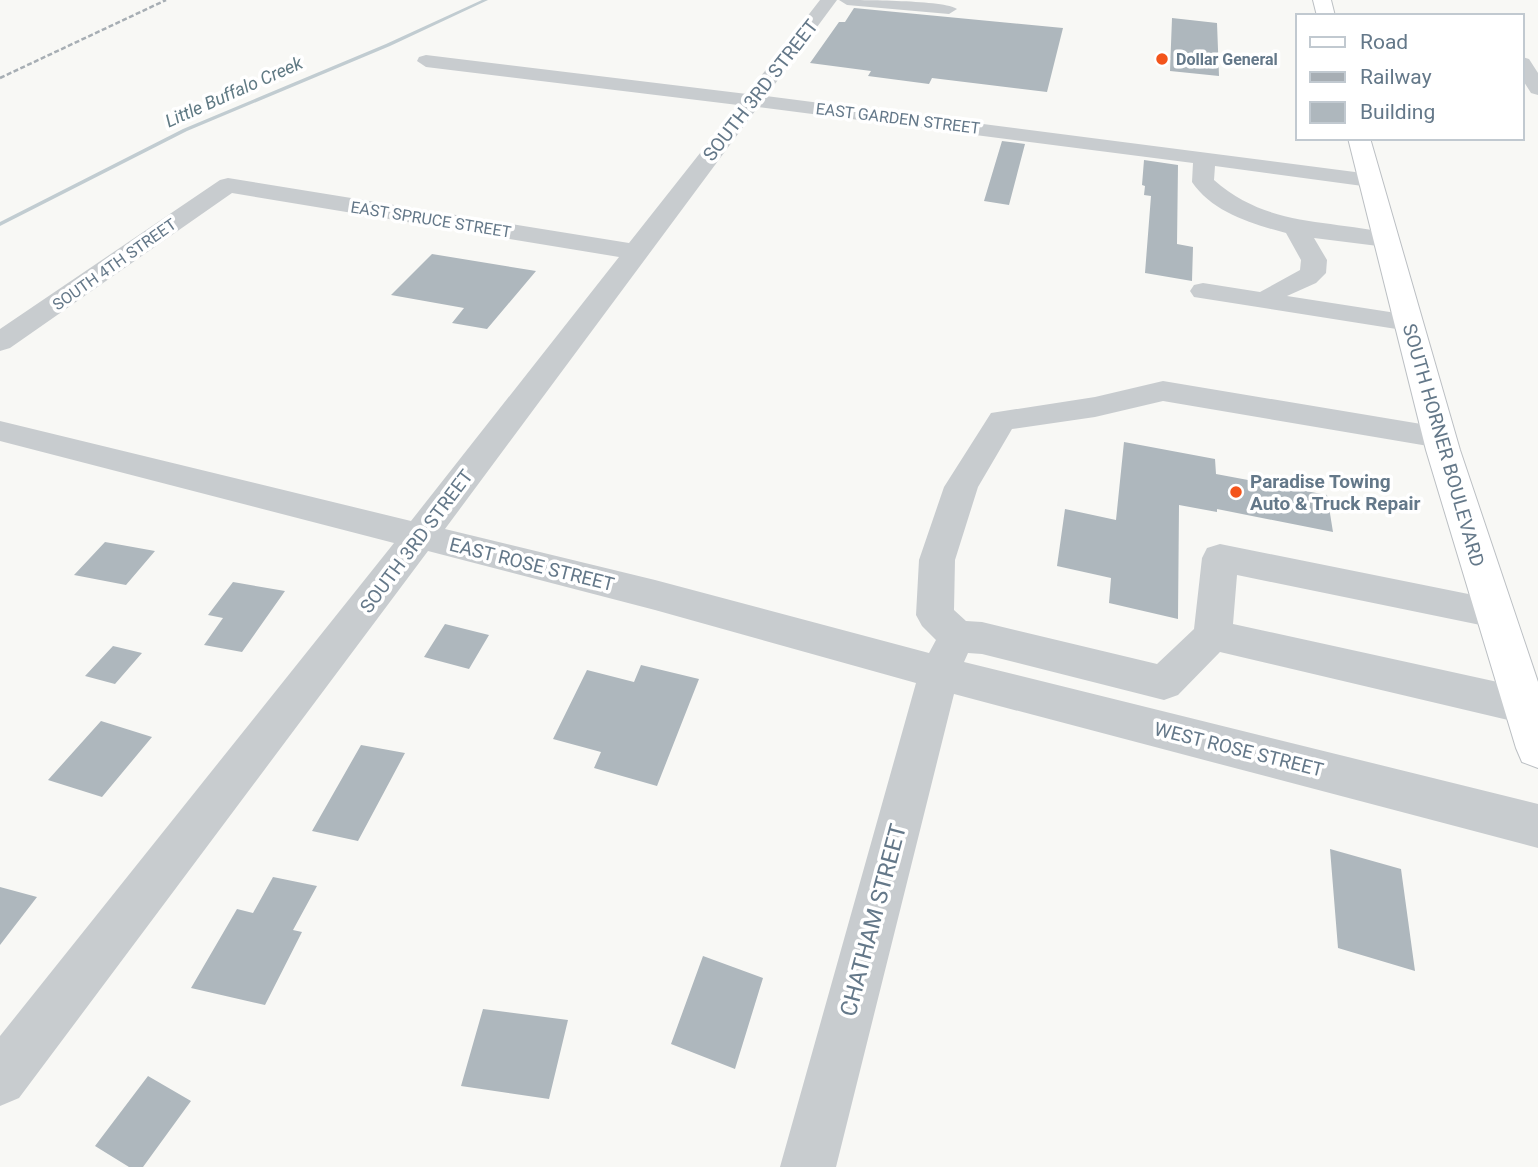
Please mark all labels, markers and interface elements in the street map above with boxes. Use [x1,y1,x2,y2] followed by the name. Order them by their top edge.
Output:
[1296,14,1524,140] legend
[698,15,823,166] street label: SOUTH 3RD STREET
[1360,30,1408,54] text: Road
[1176,50,1278,69] place label: Dollar General
[162,51,307,131] water label: Little Buffalo Creek
[1154,51,1170,67] marker: Dollar General
[1360,65,1432,89] text: Railway
[815,99,982,138] street label: EAST GARDEN STREET
[1360,100,1435,124] text: Building
[349,197,513,242] street label: EAST SPRUCE STREET
[49,214,180,314] street label: SOUTH 4TH STREET
[1398,321,1489,569] street label: SOUTH HORNER BOULEVARD
[355,465,478,617] street label: SOUTH 3RD STREET
[1250,470,1420,515] place label: Paradise Towing Auto & Truck Repair
[1228,484,1244,500] marker: Paradise Towing Auto & Truck Repair
[447,533,617,596] street label: EAST ROSE STREET
[1152,717,1326,782] street label: WEST ROSE STREET
[835,821,912,1019] street label: CHATHAM STREET

